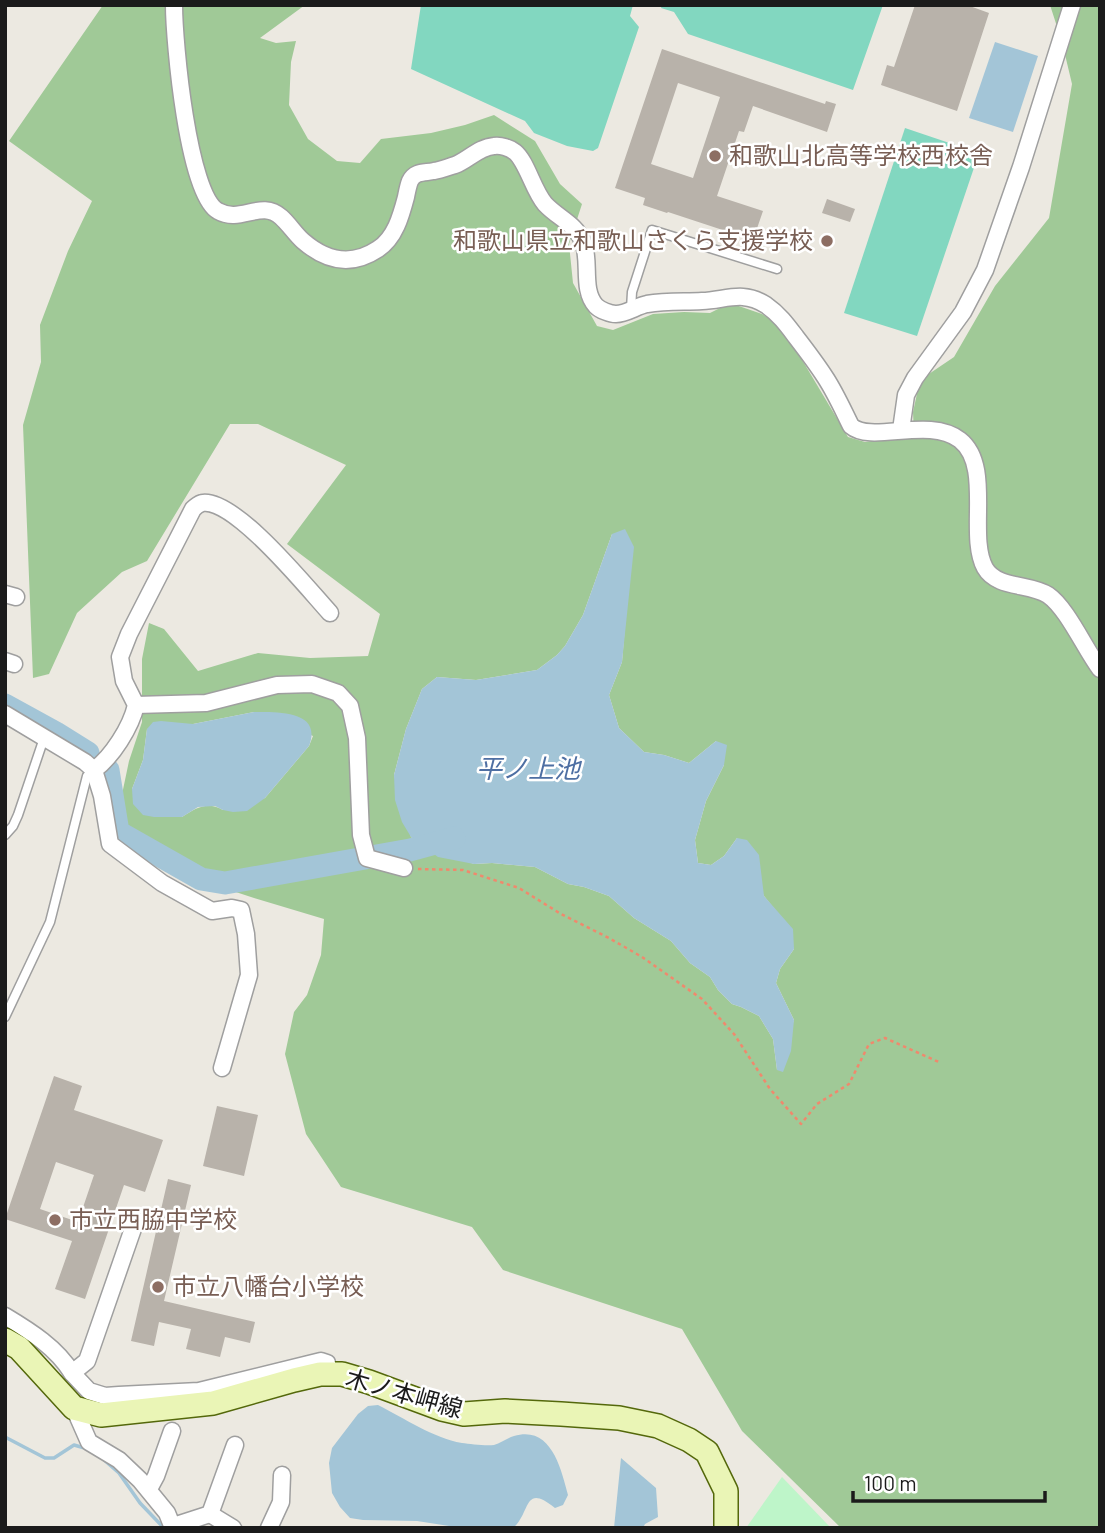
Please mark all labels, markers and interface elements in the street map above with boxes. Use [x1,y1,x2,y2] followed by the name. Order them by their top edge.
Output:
[729,140,993,169] place label: 和歌山北高等学校西校舎
[707,148,723,164] marker: 和歌山北高等学校西校舎
[453,225,813,254] place label: 和歌山県立和歌山さくら支援学校
[819,233,835,249] marker: 和歌山県立和歌山さくら支援学校
[476,752,583,783] water label: 平ノ上池
[69,1204,237,1233] place label: 市立西脇中学校
[47,1212,63,1228] marker: 市立西脇中学校
[172,1271,364,1300] place label: 市立八幡台小学校
[150,1279,166,1295] marker: 市立八幡台小学校
[343,1362,466,1423] street label: 木ノ本岬線
[853,1460,1046,1504] scale bar
[864,1470,917,1495] text: 100 m

